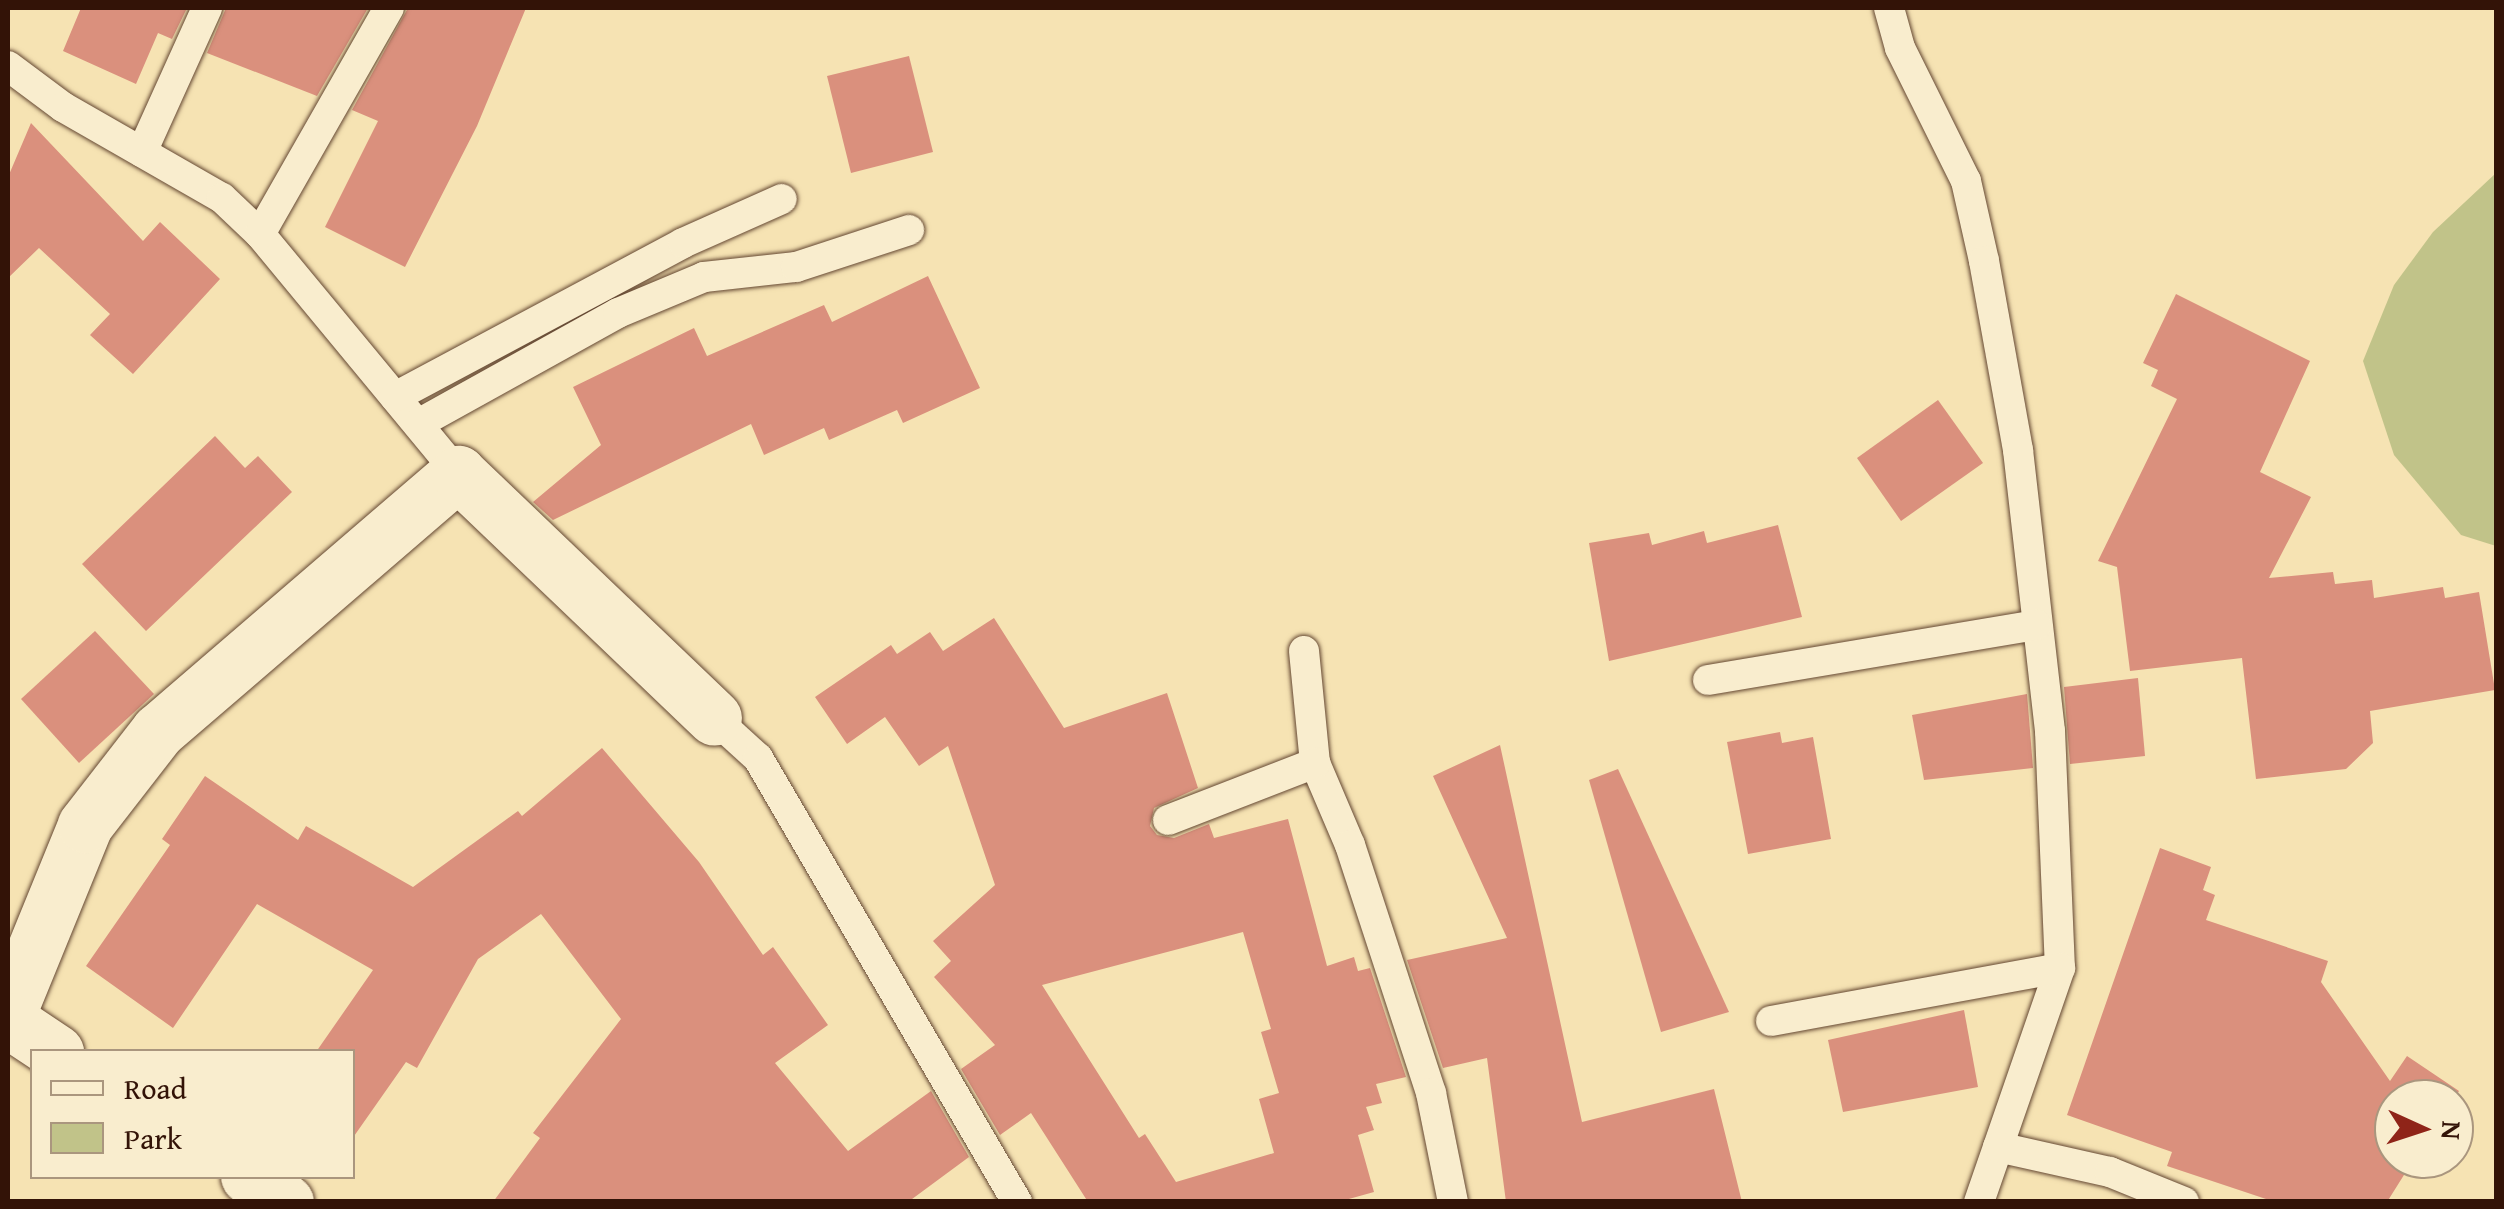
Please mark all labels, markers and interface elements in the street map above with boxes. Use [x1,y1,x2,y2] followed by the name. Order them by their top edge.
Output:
[30,1049,355,1179] legend
[124,1066,187,1110] text: Road
[2374,1079,2474,1179] north arrow
[124,1116,182,1160] text: Park
[2431,1120,2473,1141] text: N

